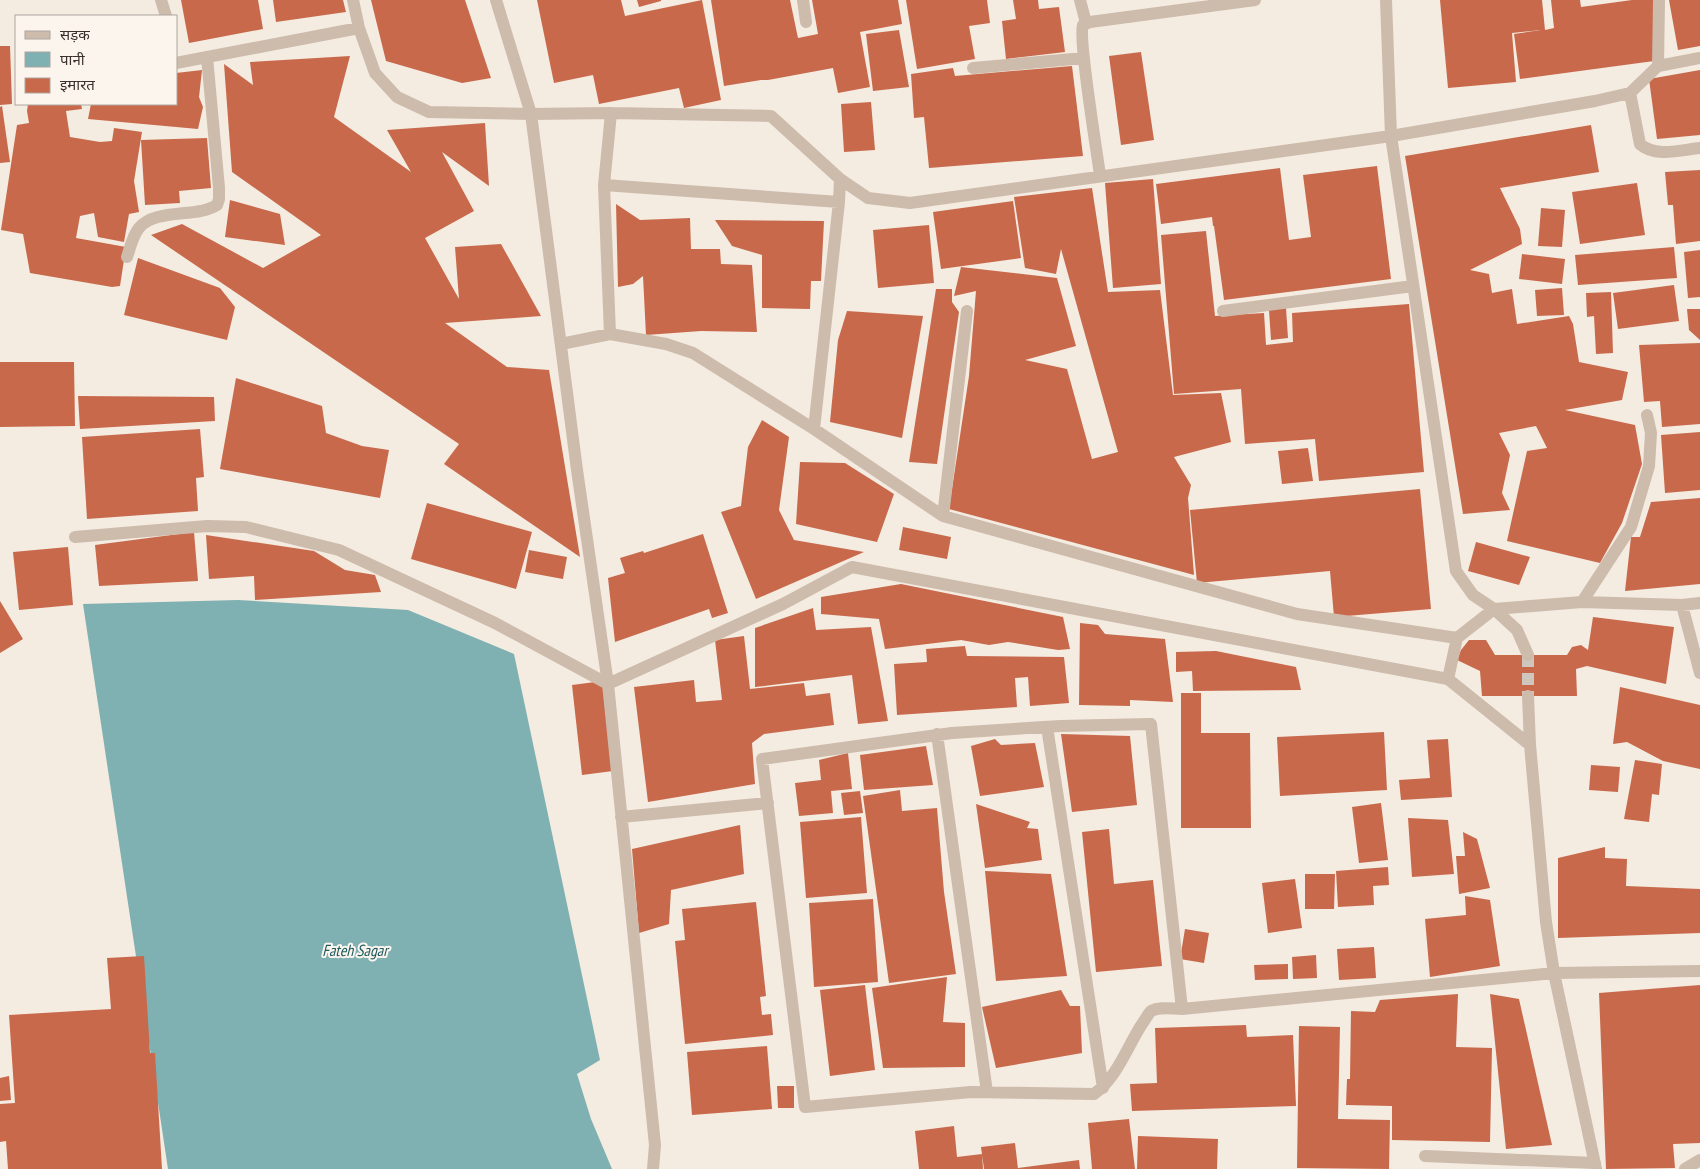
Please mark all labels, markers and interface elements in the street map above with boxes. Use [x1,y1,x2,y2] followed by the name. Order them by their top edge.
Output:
[15,15,178,105] legend
[60,25,90,44] text: सड़क
[60,50,86,69] text: पानी
[60,75,95,94] text: इमारत
[322,940,390,960] water label: Fateh Sagar

